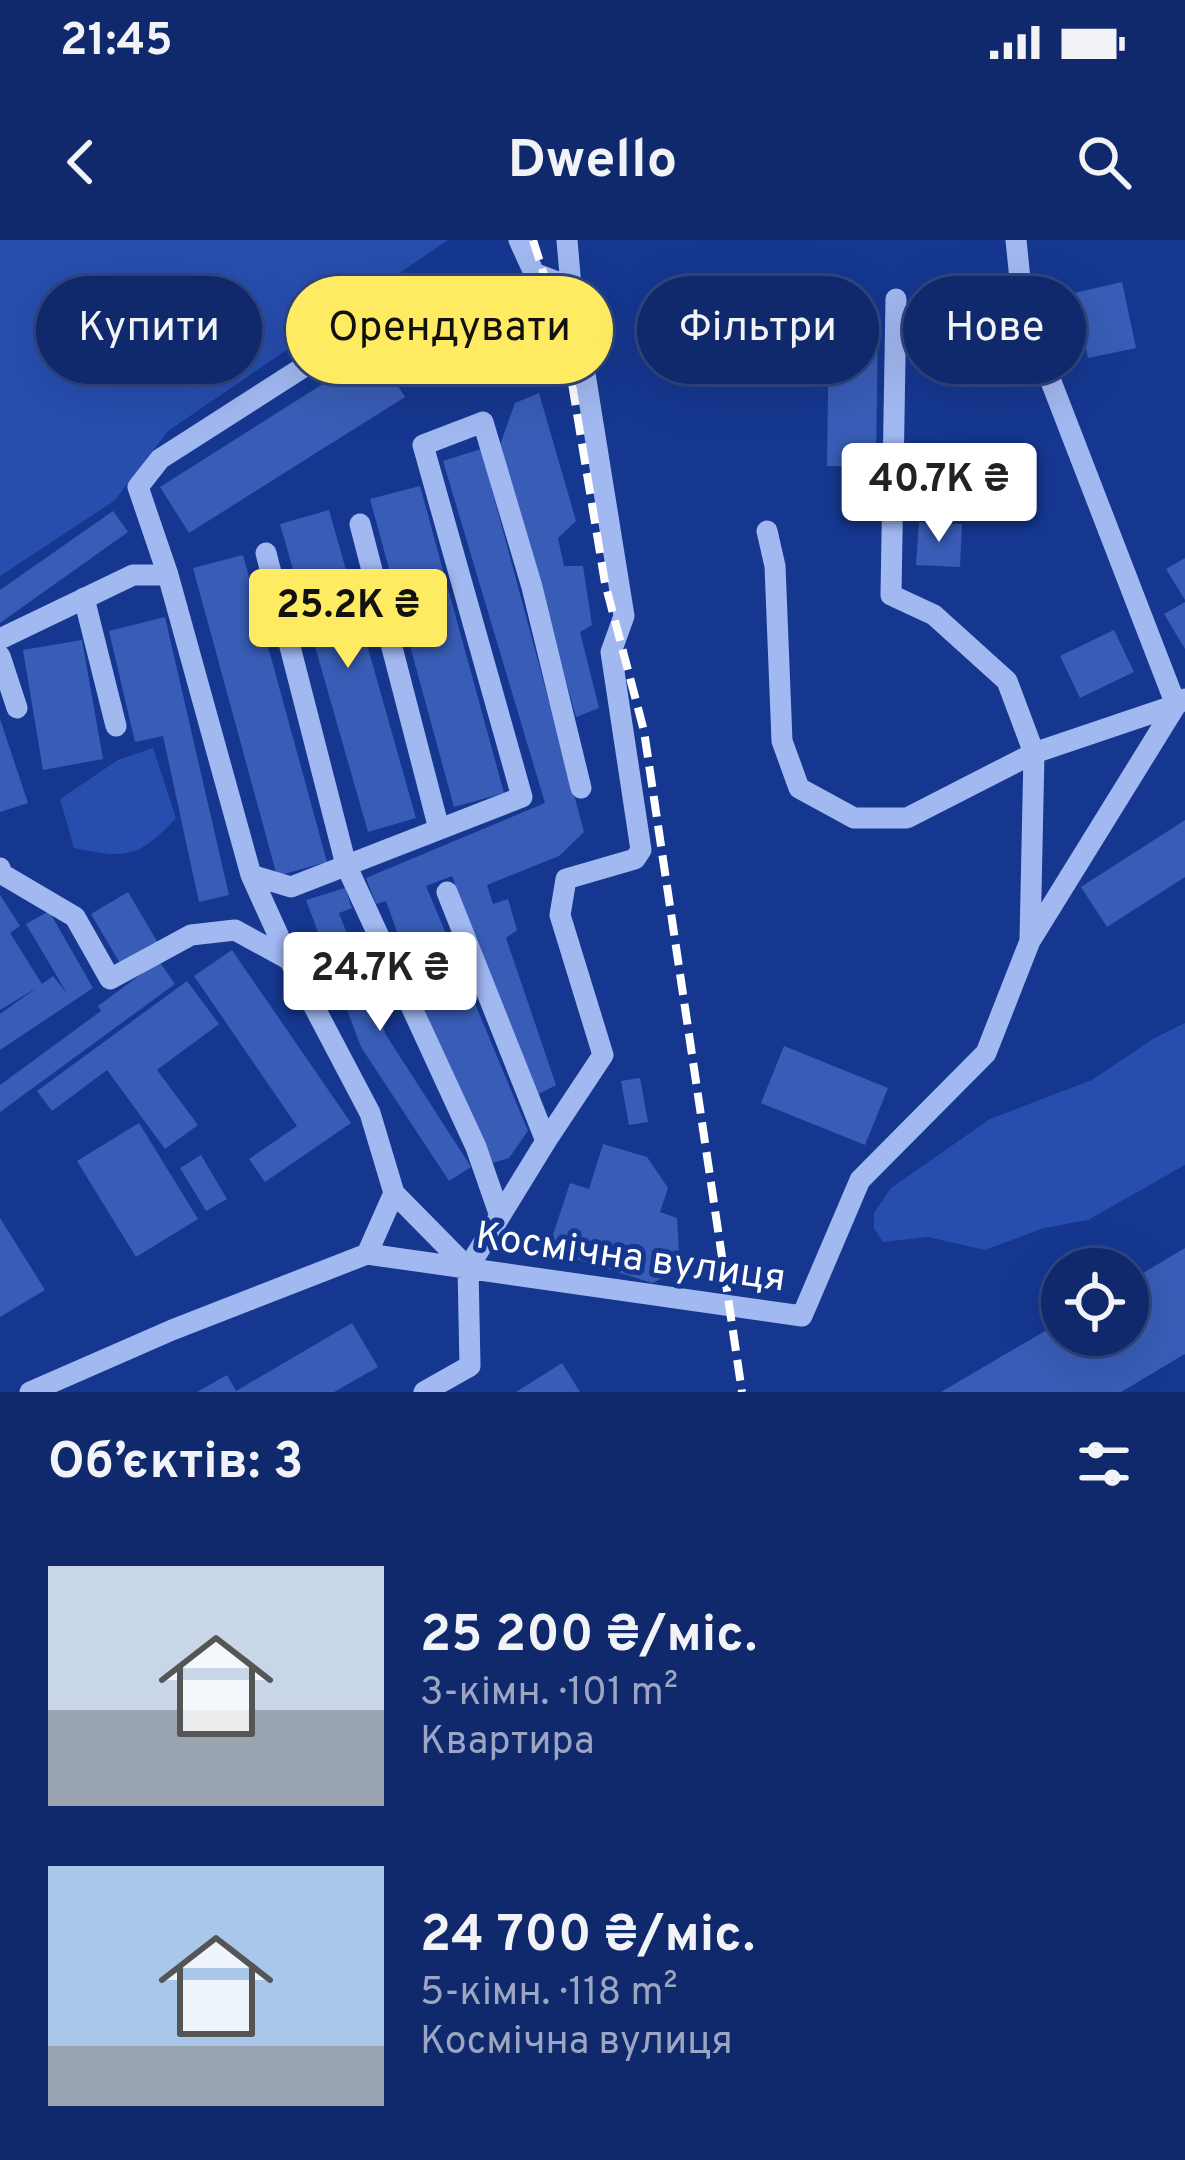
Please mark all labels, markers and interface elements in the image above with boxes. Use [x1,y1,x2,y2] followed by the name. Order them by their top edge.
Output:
[60,14,173,71] text: 21:45
[508,128,677,197] text: Dwello
[48,129,114,195] icon: back
[1071,129,1137,195] icon: search
[36,276,262,384] chip: Купити
[286,276,613,384] chip: Орендувати
[637,276,879,384] chip: Фільтри
[903,276,1086,384] chip: Нове
[828,443,1050,545] pin: 40.7K ₴
[869,457,1009,506] text: 40.7K ₴
[237,569,459,671] pin: 25.2K ₴
[276,583,420,632] text: 25.2K ₴
[269,932,491,1034] pin: 24.7K ₴
[311,946,449,995] text: 24.7K ₴
[472,1213,789,1305] street label: Космічна вулиця
[1041,1248,1149,1356] map controls
[1041,1248,1149,1356] button: locate
[1071,1431,1137,1497] icon: filters
[48,1432,304,1497] text: Об’єктів: 3
[420,1605,757,1670] text: 25 200 ₴/міс.
[144,1614,288,1758] icon: home
[420,1670,678,1719] text: 3-кімн. · 101 m²
[420,1719,594,1768] text: Квартира
[420,1905,755,1970] text: 24 700 ₴/міс.
[144,1914,288,2058] icon: home
[420,1970,678,2019] text: 5-кімн. · 118 m²
[420,2019,733,2068] text: Космічна вулиця

